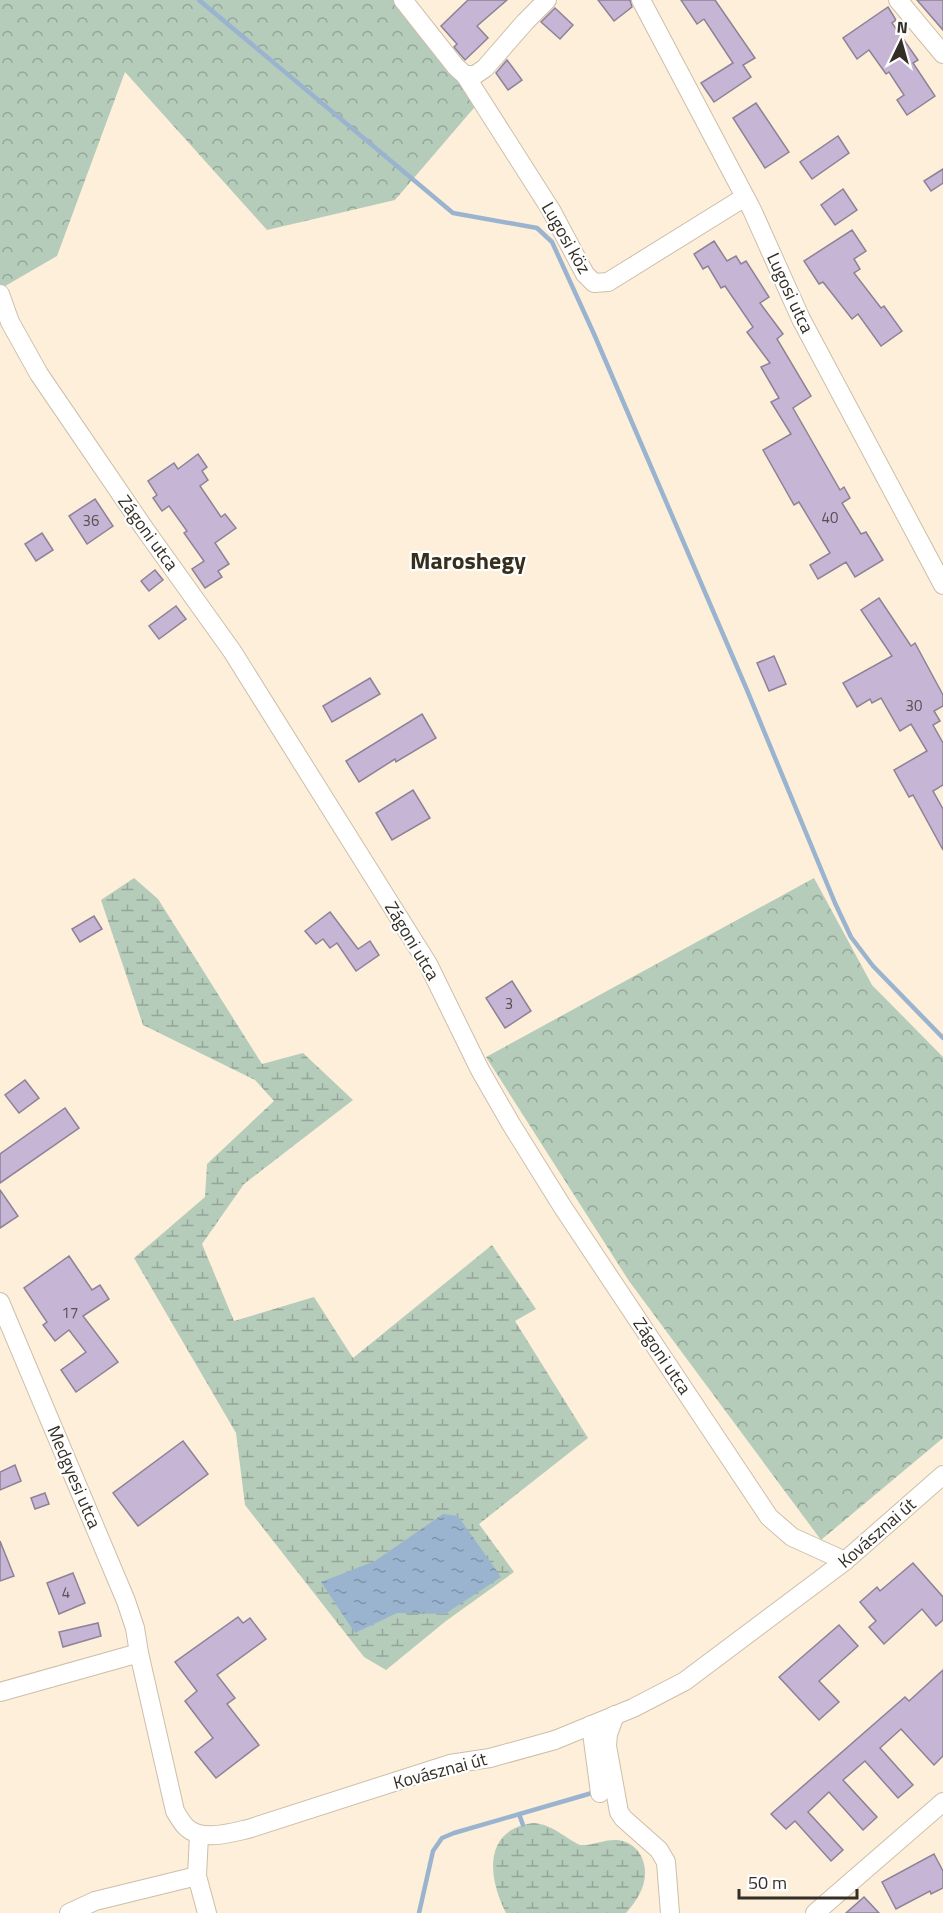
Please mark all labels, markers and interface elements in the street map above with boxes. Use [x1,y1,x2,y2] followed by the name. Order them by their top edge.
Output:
[871,12,931,72] north arrow
[896,15,909,39] text: N
[535,197,598,279] street label: Lugosi köz
[760,248,821,337] street label: Lugosi utca
[112,489,185,576] street label: Zágoni utca
[822,506,838,529] house number: 40
[83,509,99,532] house number: 36
[410,542,526,578] district label: Maroshegy
[906,694,922,717] house number: 30
[378,896,447,985] street label: Zágoni utca
[505,992,513,1015] house number: 3
[62,1301,78,1324] house number: 17
[627,1312,698,1400] street label: Zágoni utca
[41,1421,108,1532] street label: Medgyesi utca
[832,1491,922,1574] street label: Kovásznai út
[62,1581,70,1604] house number: 4
[390,1745,490,1796] street label: Kovásznai út
[739,1862,858,1900] scale bar
[748,1869,787,1896] text: 50 m

